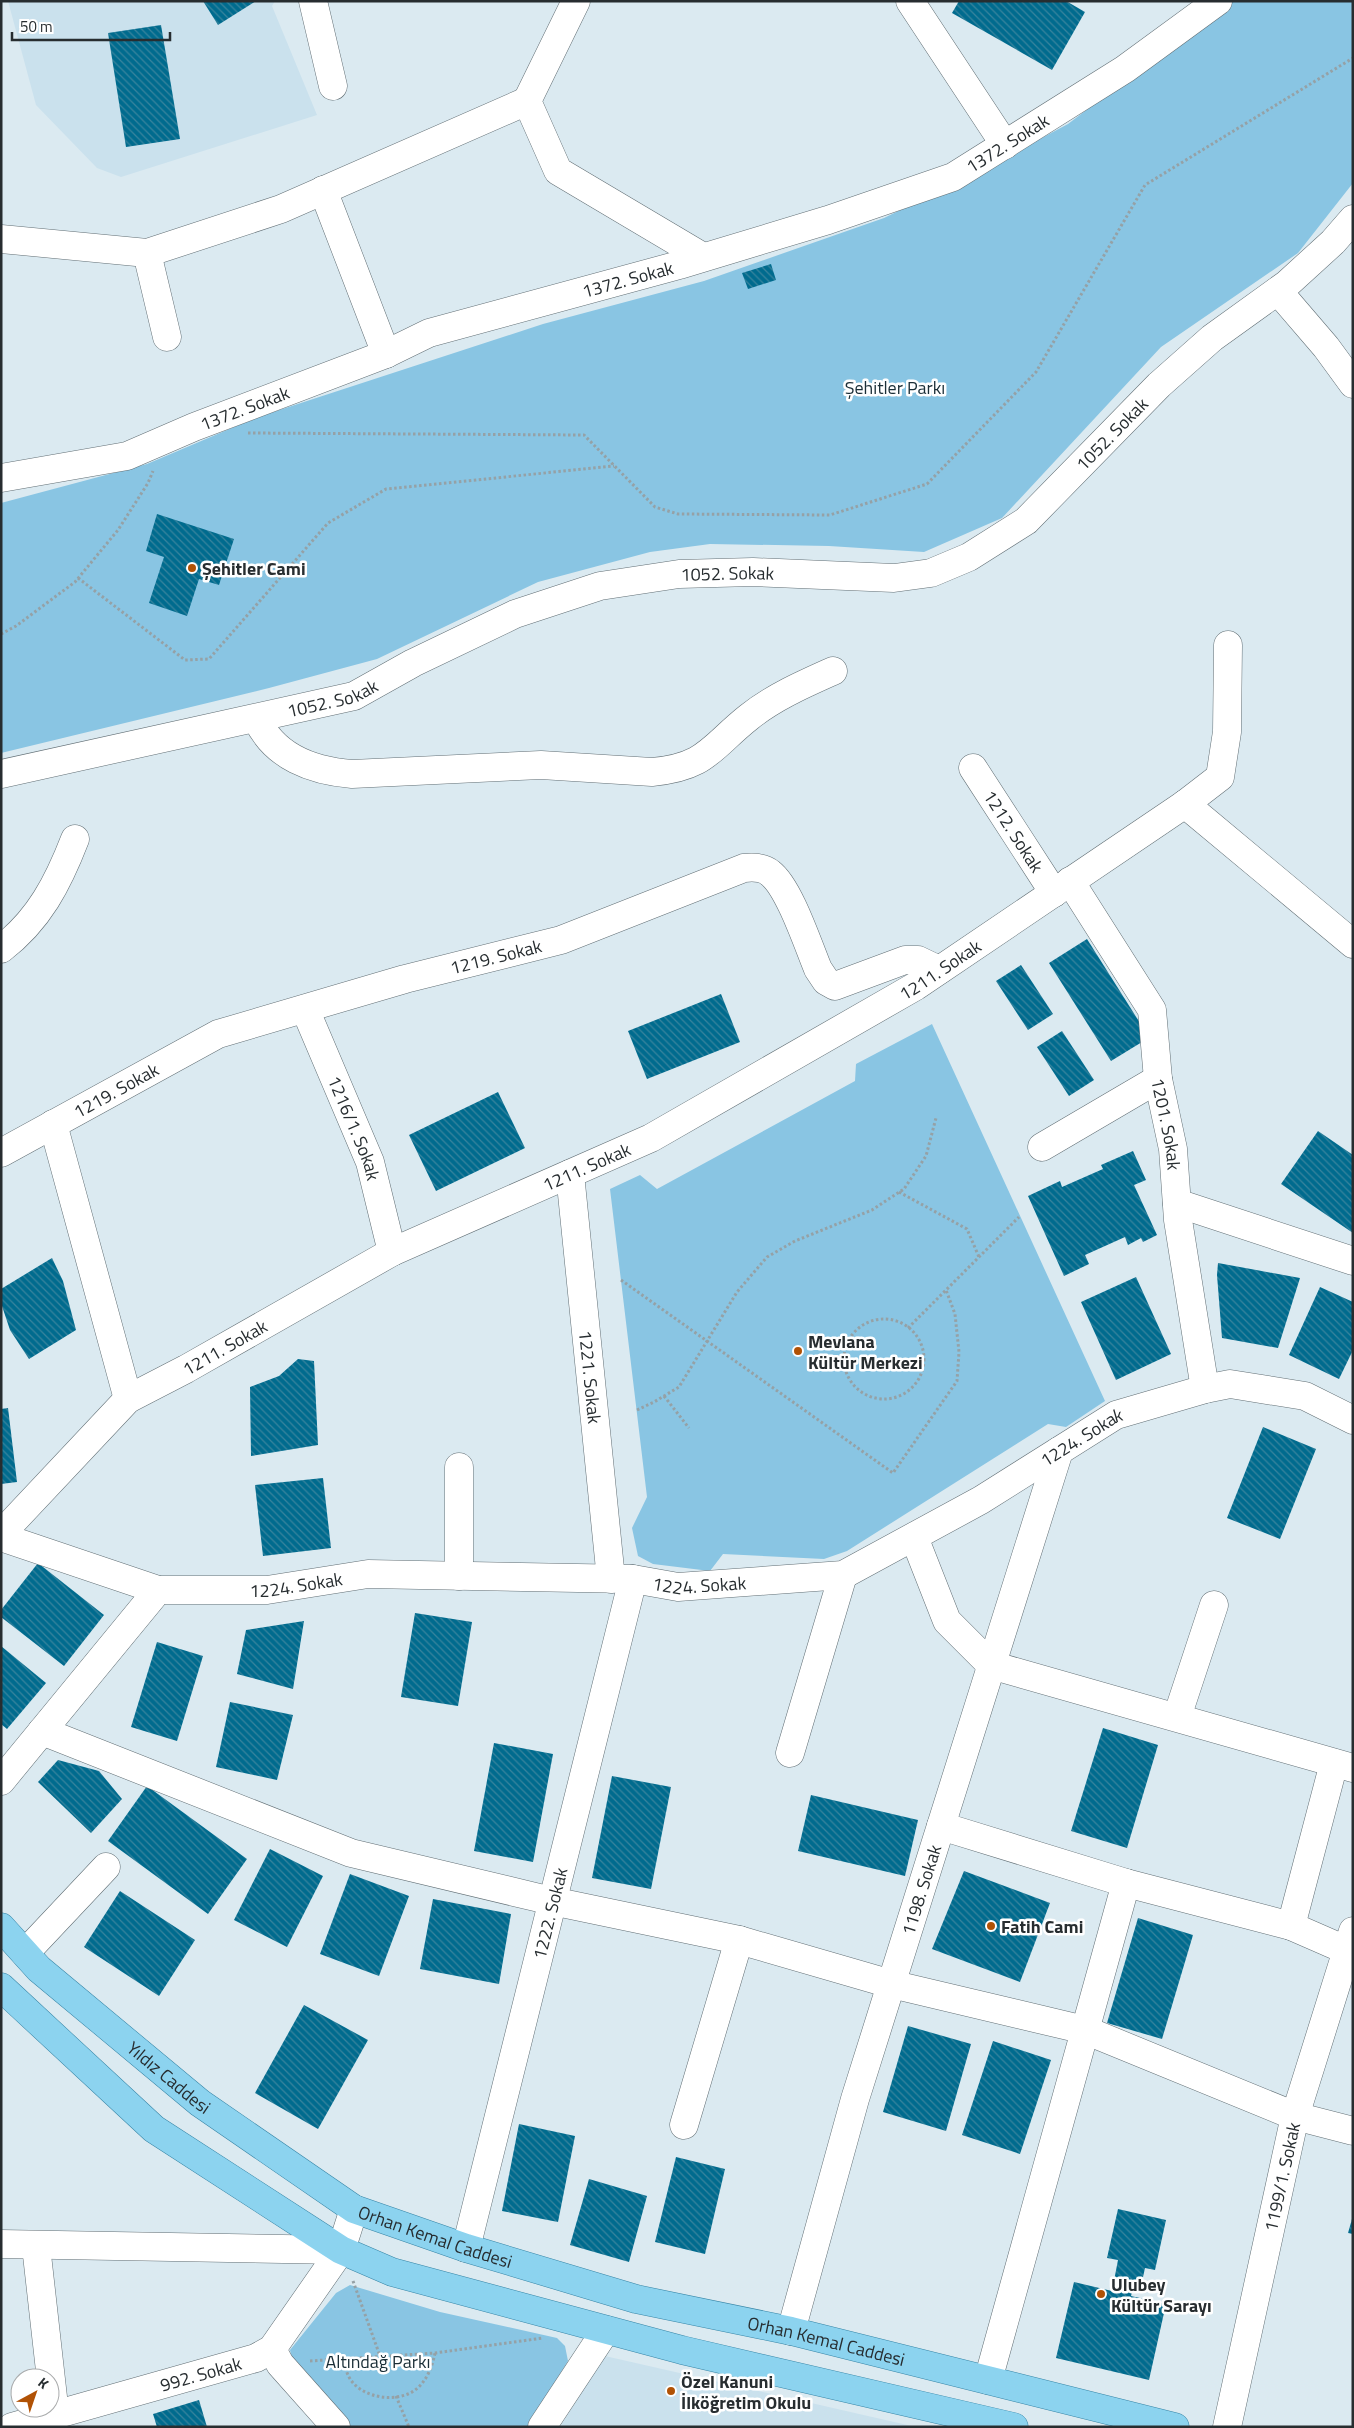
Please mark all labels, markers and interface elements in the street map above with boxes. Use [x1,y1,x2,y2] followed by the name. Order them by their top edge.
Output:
[12,10,170,42] scale bar
[20,15,53,38] text: 50 m
[960,106,1054,179] street label: 1372. Sokak
[579,254,677,304] street label: 1372. Sokak
[845,374,945,401] park label: Şehitler Parkı
[196,378,294,437] street label: 1372. Sokak
[1069,390,1154,477] street label: 1052. Sokak
[202,555,306,582] place label: Şehitler Cami
[680,558,775,587] street label: 1052. Sokak
[186,562,198,574] marker: Şehitler Cami
[284,672,383,724] street label: 1052. Sokak
[977,784,1051,878] street label: 1212. Sokak
[447,932,545,981] street label: 1219. Sokak
[894,932,987,1007] street label: 1211. Sokak
[68,1055,164,1124] street label: 1219. Sokak
[321,1071,388,1183] street label: 1216/1. Sokak
[1145,1075,1188,1171] street label: 1201. Sokak
[538,1135,635,1198] street label: 1211. Sokak
[177,1312,272,1382] street label: 1211. Sokak
[808,1328,923,1376] place label: Mevlana Kültür Merkezi
[572,1329,609,1425] street label: 1221. Sokak
[792,1345,804,1357] marker: Mevlana Kültür Merkezi
[1035,1400,1126,1473] street label: 1224. Sokak
[249,1565,345,1604] street label: 1224. Sokak
[650,1569,747,1601] street label: 1224. Sokak
[894,1841,948,1939] street label: 1198. Sokak
[525,1864,574,1962] street label: 1222. Sokak
[1001,1913,1083,1940] place label: Fatih Cami
[985,1920,997,1932] marker: Fatih Cami
[121,2034,216,2120] street label: Yıldız Caddesi
[1257,2119,1307,2234] street label: 1199/1. Sokak
[355,2198,516,2275] street label: Orhan Kemal Caddesi
[1111,2271,1212,2319] place label: Ulubey Kültür Sarayı
[1095,2288,1107,2300] marker: Ulubey Kültür Sarayı
[745,2309,908,2373] street label: Orhan Kemal Caddesi
[326,2348,430,2375] park label: Altındağ Parkı
[157,2349,245,2398] street label: 992. Sokak
[10,2368,60,2418] north arrow
[681,2368,811,2416] place label: Özel Kanuni İlköğretim Okulu
[34,2372,54,2394] text: K
[665,2385,677,2397] marker: Özel Kanuni İlköğretim Okulu

